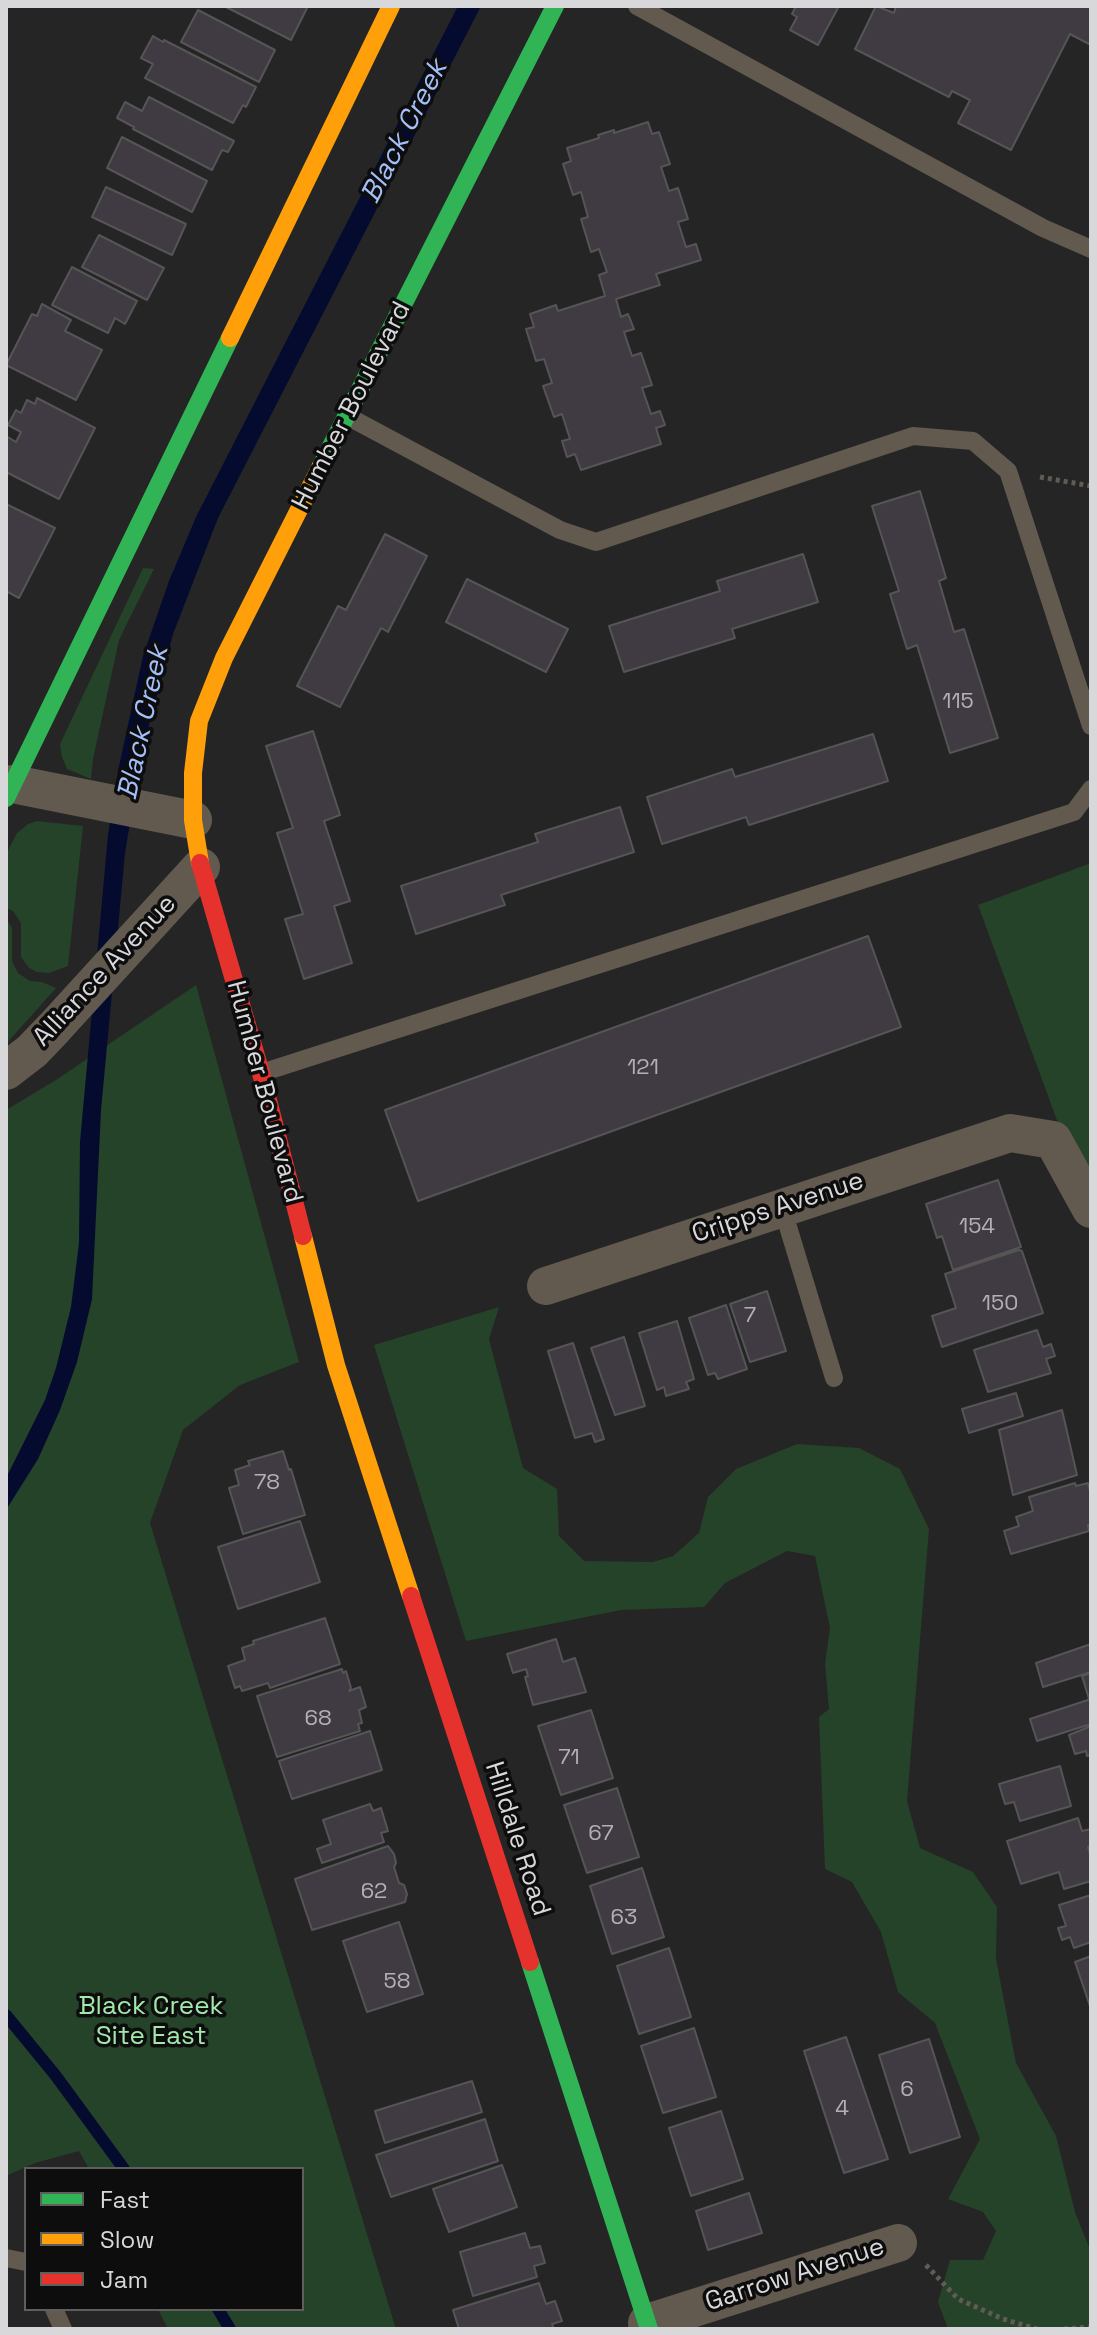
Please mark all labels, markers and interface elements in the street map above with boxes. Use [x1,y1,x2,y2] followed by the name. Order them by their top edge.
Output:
[355,55,455,209] water label: Black Creek
[286,297,418,515] street label: Humber Boulevard
[111,643,177,803] water label: Black Creek
[942,689,974,715] house number: 115
[27,889,183,1053] street label: Alliance Avenue
[219,977,309,1207] street label: Humber Boulevard
[627,1055,659,1081] house number: 121
[688,1166,868,1250] street label: Cripps Avenue
[959,1214,995,1240] house number: 154
[982,1291,1018,1317] house number: 150
[744,1303,756,1329] house number: 7
[254,1470,280,1496] house number: 78
[304,1706,332,1732] house number: 68
[558,1745,580,1771] house number: 71
[477,1758,557,1920] street label: Hilldale Road
[588,1821,614,1847] house number: 67
[361,1879,387,1905] house number: 62
[611,1905,637,1931] house number: 63
[384,1969,410,1995] house number: 58
[78,1991,224,2052] park label: Black Creek Site East
[900,2077,914,2103] house number: 6
[835,2096,849,2122] house number: 4
[24,2167,304,2311] legend
[100,2184,150,2215] text: Fast
[100,2224,154,2255] text: Slow
[702,2231,888,2319] street label: Garrow Avenue
[100,2264,148,2295] text: Jam

